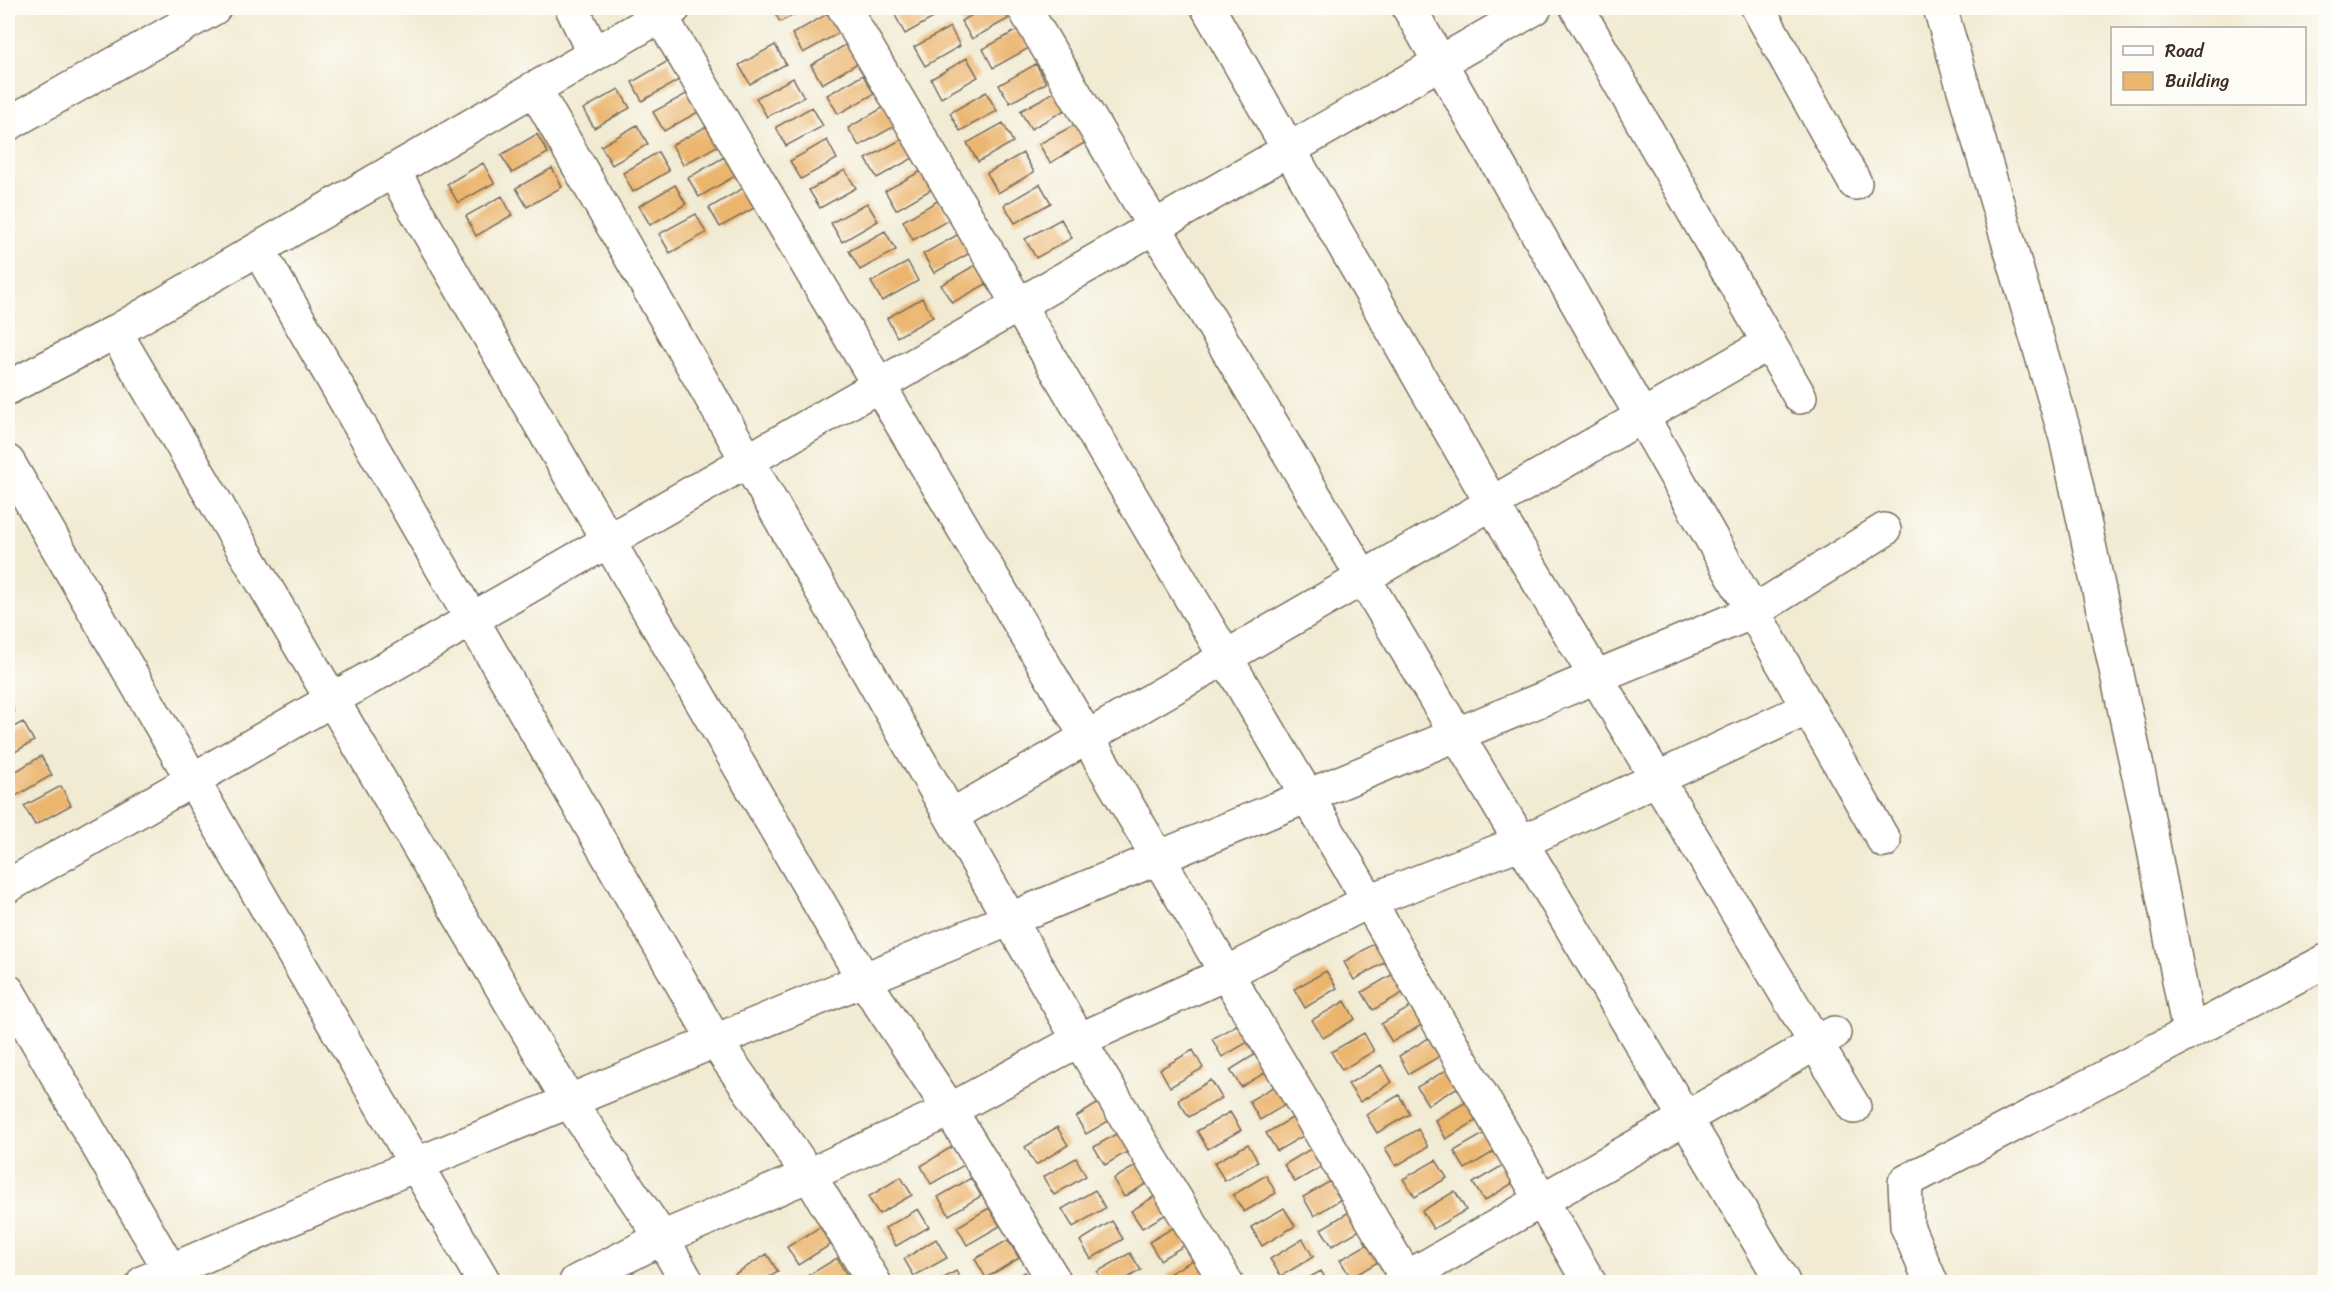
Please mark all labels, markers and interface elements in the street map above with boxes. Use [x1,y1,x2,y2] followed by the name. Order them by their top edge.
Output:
[2111,27,2306,105] legend
[2165,35,2205,67] text: Road
[2165,65,2229,97] text: Building

